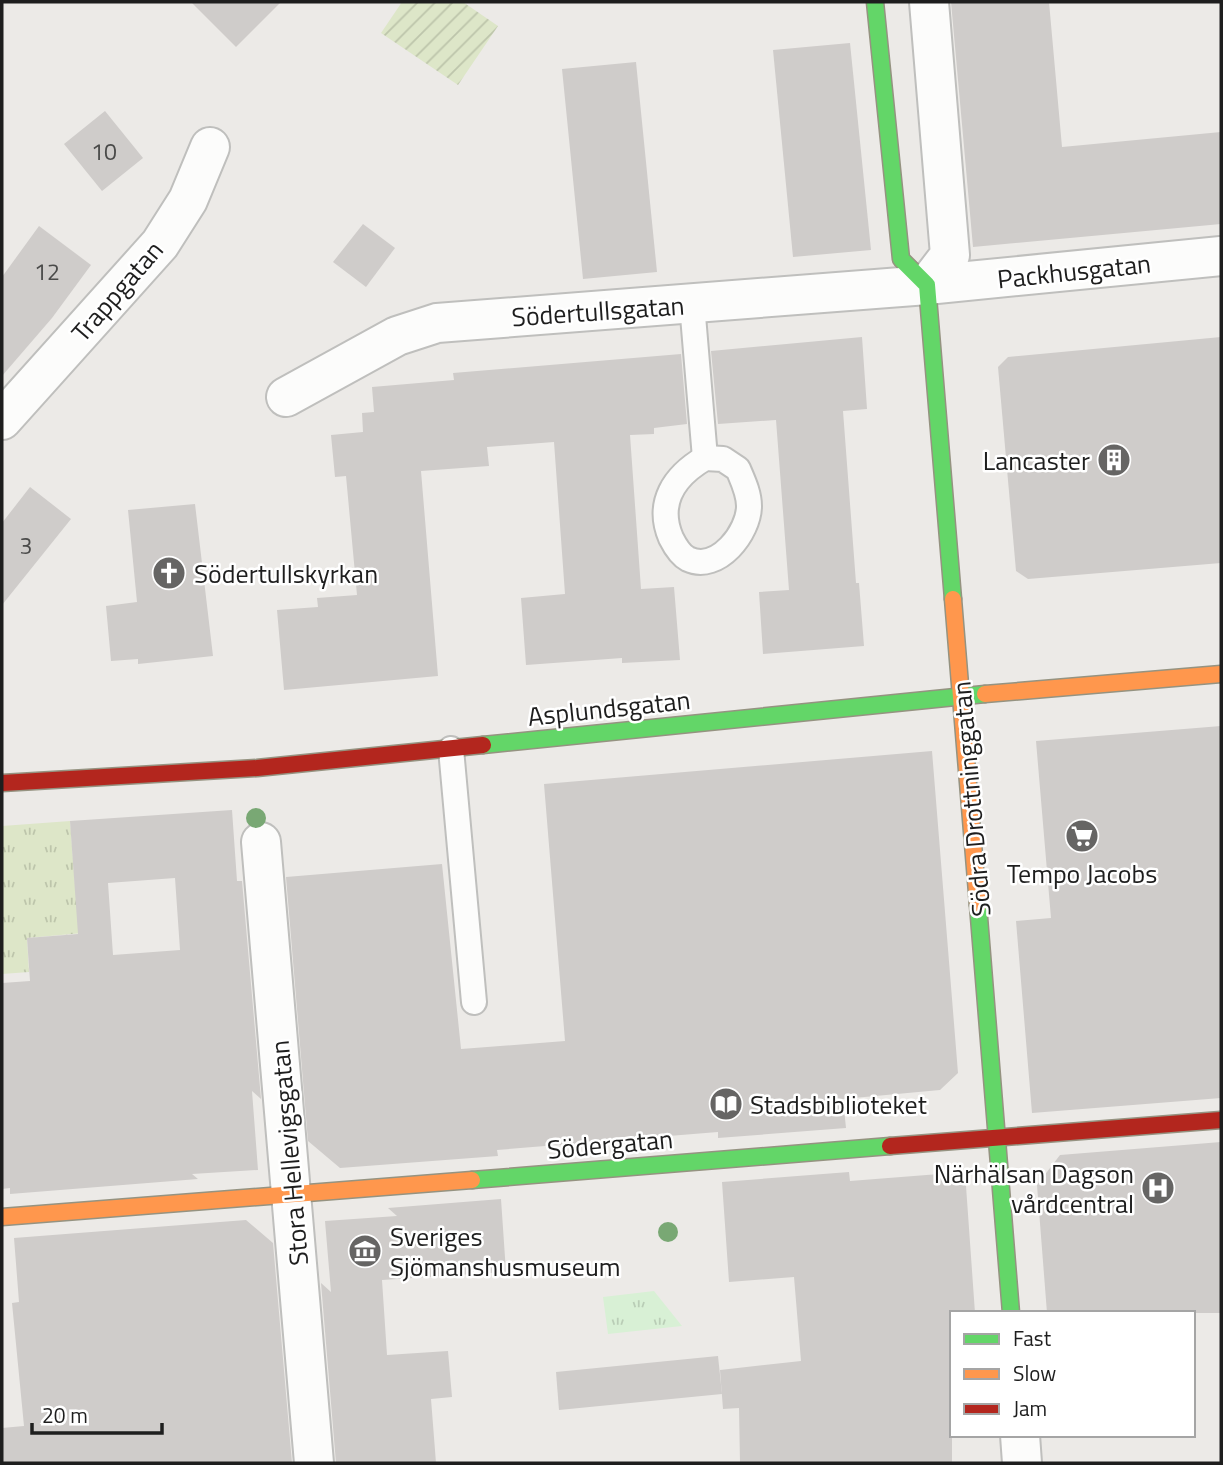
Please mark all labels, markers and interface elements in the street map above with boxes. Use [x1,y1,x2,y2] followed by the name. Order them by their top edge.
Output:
[91,134,117,169] house number: 10
[62,232,172,350] street label: Trappgatan
[995,244,1153,298] street label: Packhusgatan
[34,254,60,289] house number: 12
[510,286,686,336] street label: Södertullsgatan
[983,441,1090,480] place label: Lancaster
[1095,441,1133,479] building icon: Lancaster
[20,528,32,563] house number: 3
[150,554,188,592] church icon: Södertullskyrkan
[194,554,378,593] place label: Södertullskyrkan
[526,680,692,736] street label: Asplundsgatan
[941,680,1001,918] street label: Södra Drottninggatan
[1063,817,1101,855] supermarket icon: Tempo Jacobs
[1007,854,1157,893] place label: Tempo Jacobs
[260,1039,318,1267] street label: Stora Hellevigsgatan
[707,1085,745,1123] library icon: Stadsbiblioteket
[750,1085,927,1124] place label: Stadsbiblioteket
[546,1119,674,1169] street label: Södergatan
[934,1154,1134,1223] place label: Närhälsan Dagson vårdcentral
[1139,1169,1177,1207] hospital icon: Närhälsan Dagson vårdcentral
[390,1217,621,1286] place label: Sveriges Sjömanshusmuseum
[346,1232,384,1270] museum icon: Sveriges Sjömanshusmuseum
[950,1311,1195,1437] legend
[1013,1322,1052,1354] text: Fast
[1013,1357,1056,1389] text: Slow
[32,1392,161,1436] scale bar
[1013,1392,1047,1424] text: Jam
[42,1399,88,1431] text: 20 m

